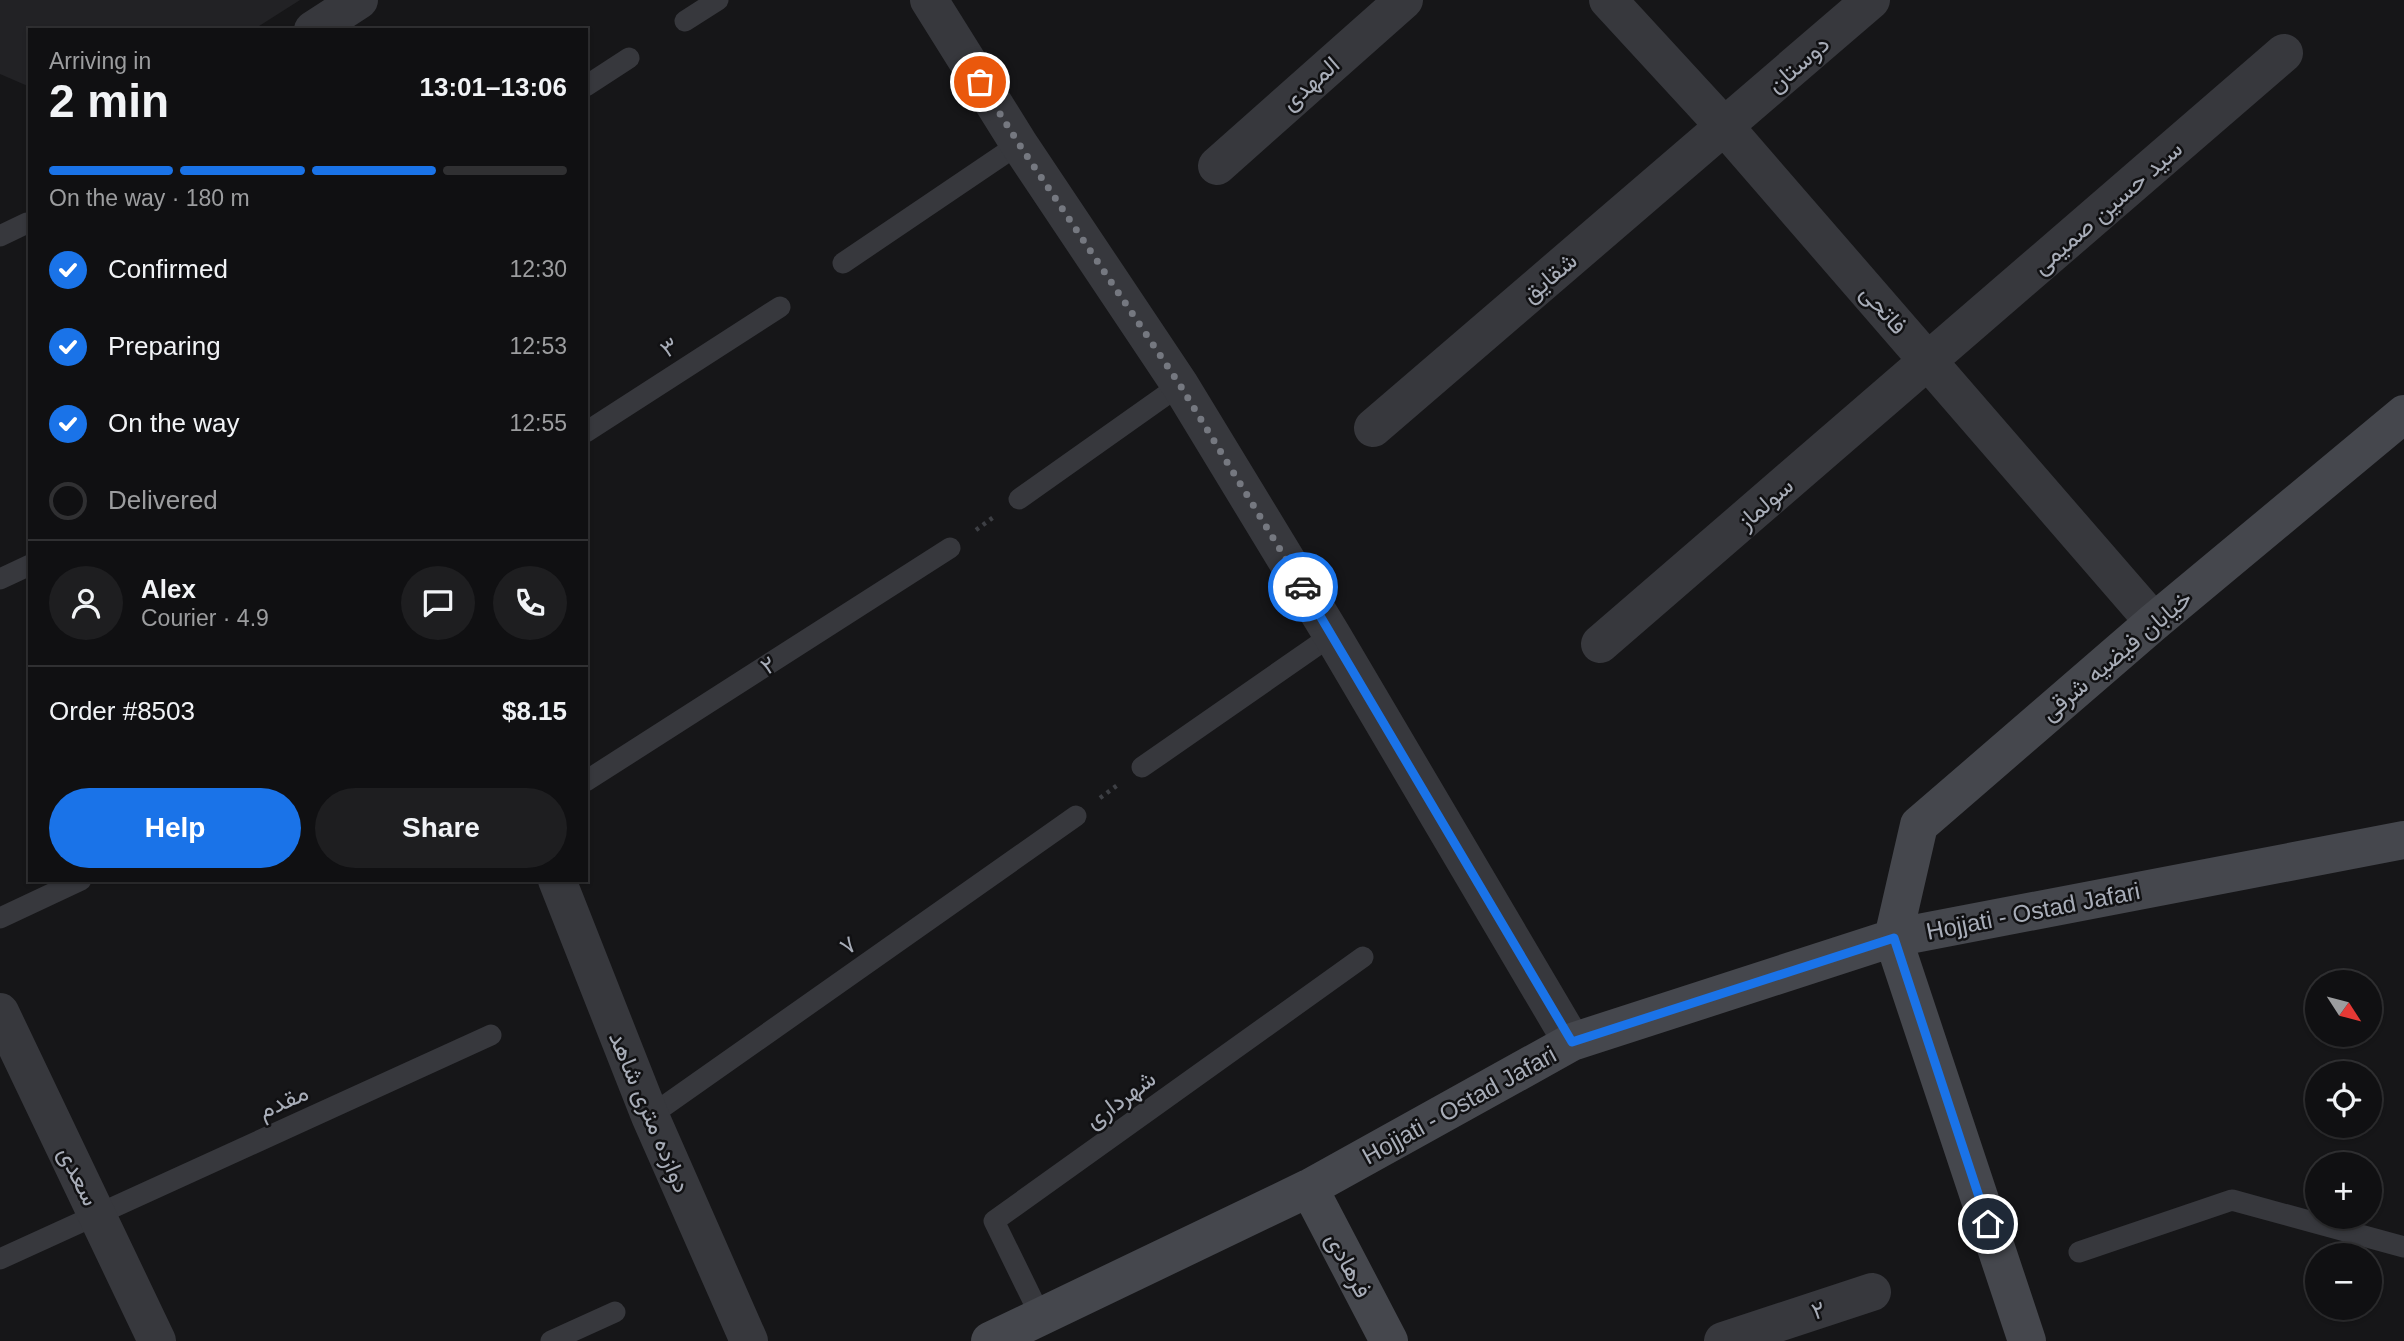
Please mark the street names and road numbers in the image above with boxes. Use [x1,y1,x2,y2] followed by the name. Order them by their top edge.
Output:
[1762,30,1836,100] street label: دوستان
[1276,51,1346,117] street label: المهدی
[2027,135,2188,280] street label: سید حسین صمیمی
[1516,246,1583,308] street label: شقایق
[1855,279,1913,340] street label: فاتحی
[655,331,683,363] street label: ۳
[1731,472,1800,537] street label: سولماز
[2035,584,2198,727] street label: خیابان فیضیه شرقی
[755,650,781,680] street label: ۲
[1924,877,2142,945] street label: Hojjati - Ostad Jafari
[834,930,862,960] street label: ۷
[602,1027,696,1197] street label: دوازده متری شاهد
[1357,1040,1561,1170] street label: Hojjati - Ostad Jafari
[1080,1064,1162,1135] street label: شهرداری
[254,1078,313,1127] street label: مقدم
[52,1142,105,1210] street label: سعدی
[1319,1228,1377,1303] street label: فرهادی
[1808,1295,1828,1325] street label: ۲

